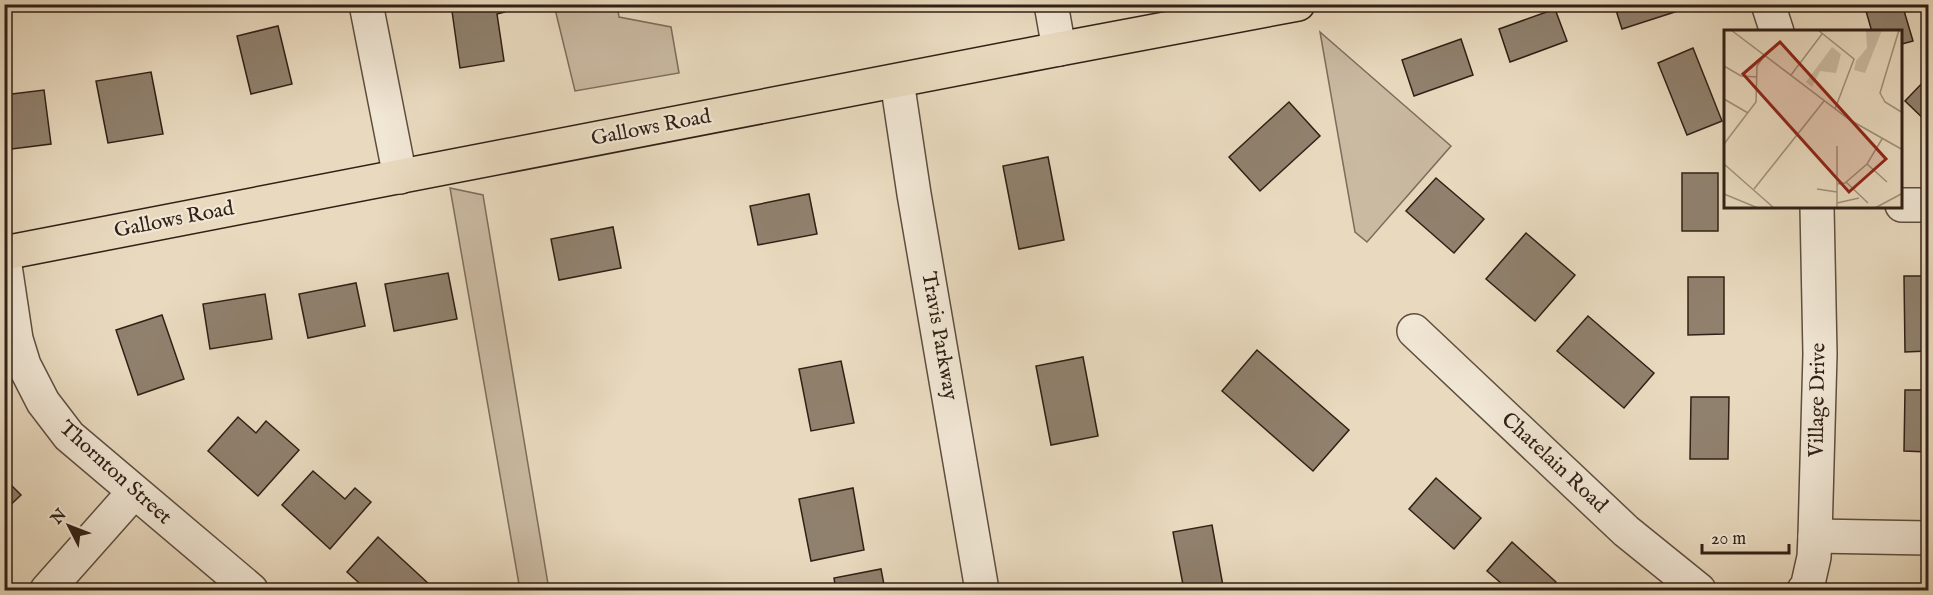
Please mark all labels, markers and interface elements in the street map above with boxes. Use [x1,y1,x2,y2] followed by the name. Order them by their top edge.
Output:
[1724,30,1903,208] inset map
[589,103,714,153] street label: Gallows Road
[112,195,237,245] street label: Gallows Road
[914,270,964,403] street label: Travis Parkway
[1803,342,1833,458] street label: Village Drive
[1495,407,1613,520] street label: Chatelain Road
[53,415,177,531] street label: Thornton Street
[39,496,99,556] north arrow
[47,505,72,530] text: N
[1702,517,1789,555] scale bar
[1711,528,1746,551] text: 20 m

